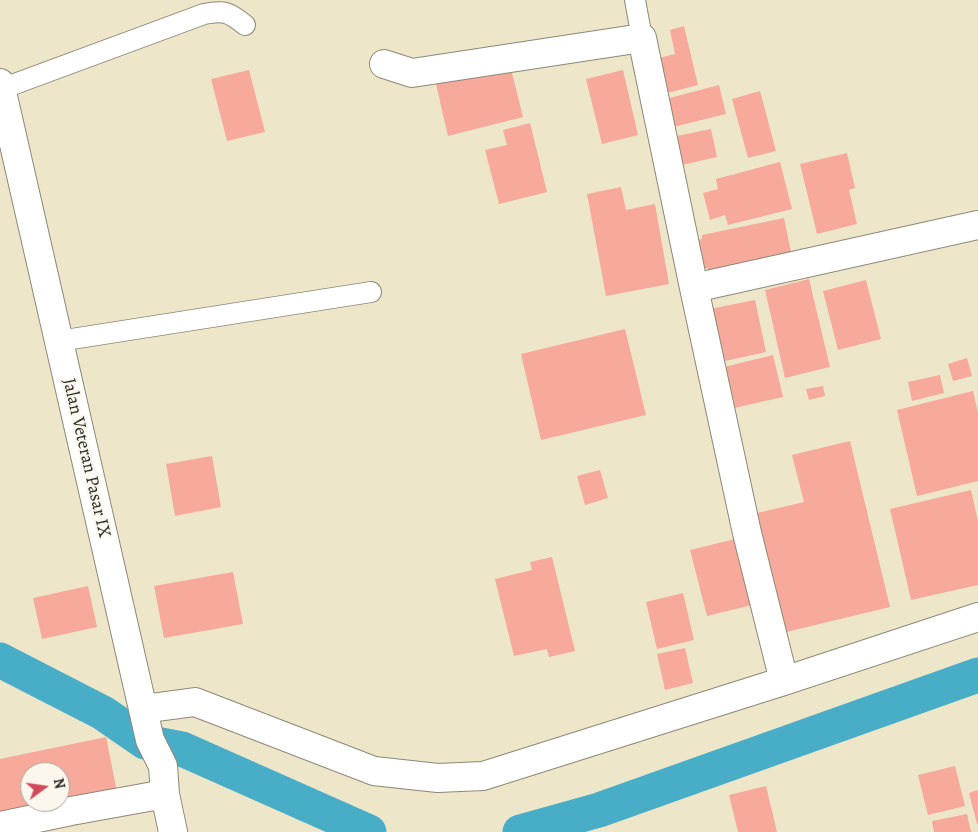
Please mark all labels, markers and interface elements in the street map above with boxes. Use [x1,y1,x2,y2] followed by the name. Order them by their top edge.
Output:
[57,376,115,540] street label: Jalan Veteran Pasar IX
[20,762,70,812] north arrow
[49,776,70,791] text: N

